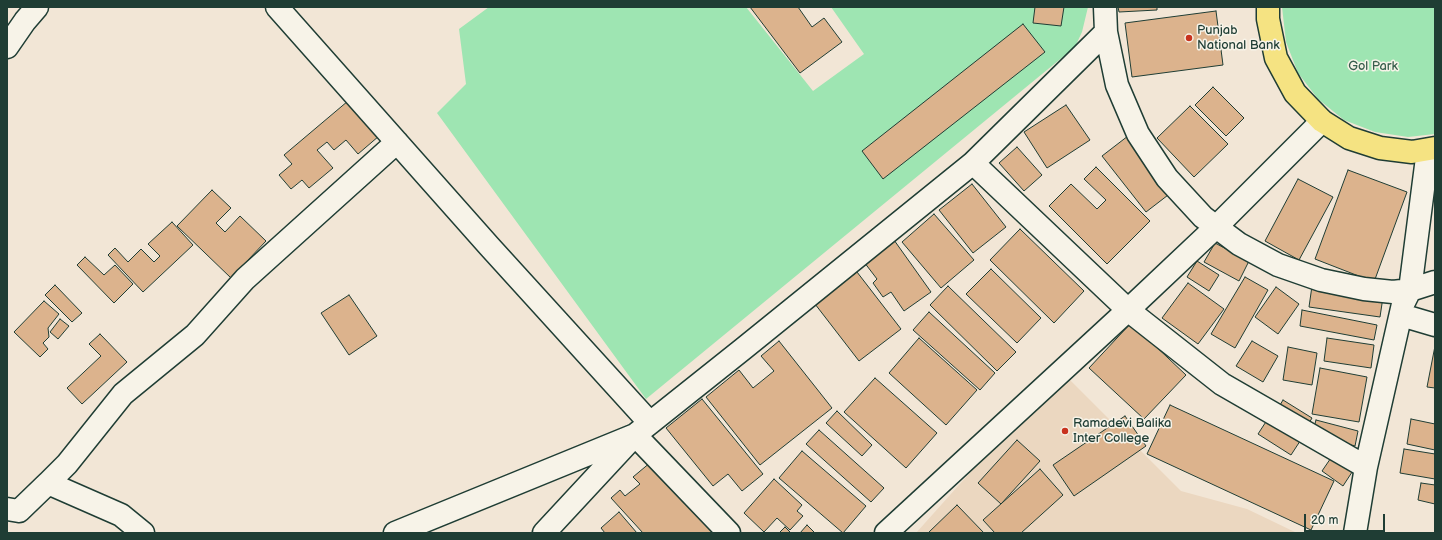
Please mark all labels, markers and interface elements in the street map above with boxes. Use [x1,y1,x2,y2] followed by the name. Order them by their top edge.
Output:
[1197,23,1280,54] place label: Punjab National Bank
[1184,33,1194,43] marker: Punjab National Bank
[1348,59,1398,75] park label: Gol Park
[1073,416,1171,447] place label: Ramadevi Balika Inter College
[1060,426,1070,436] marker: Ramadevi Balika Inter College
[1306,506,1387,532] scale bar
[1311,513,1338,528] text: 20 m

